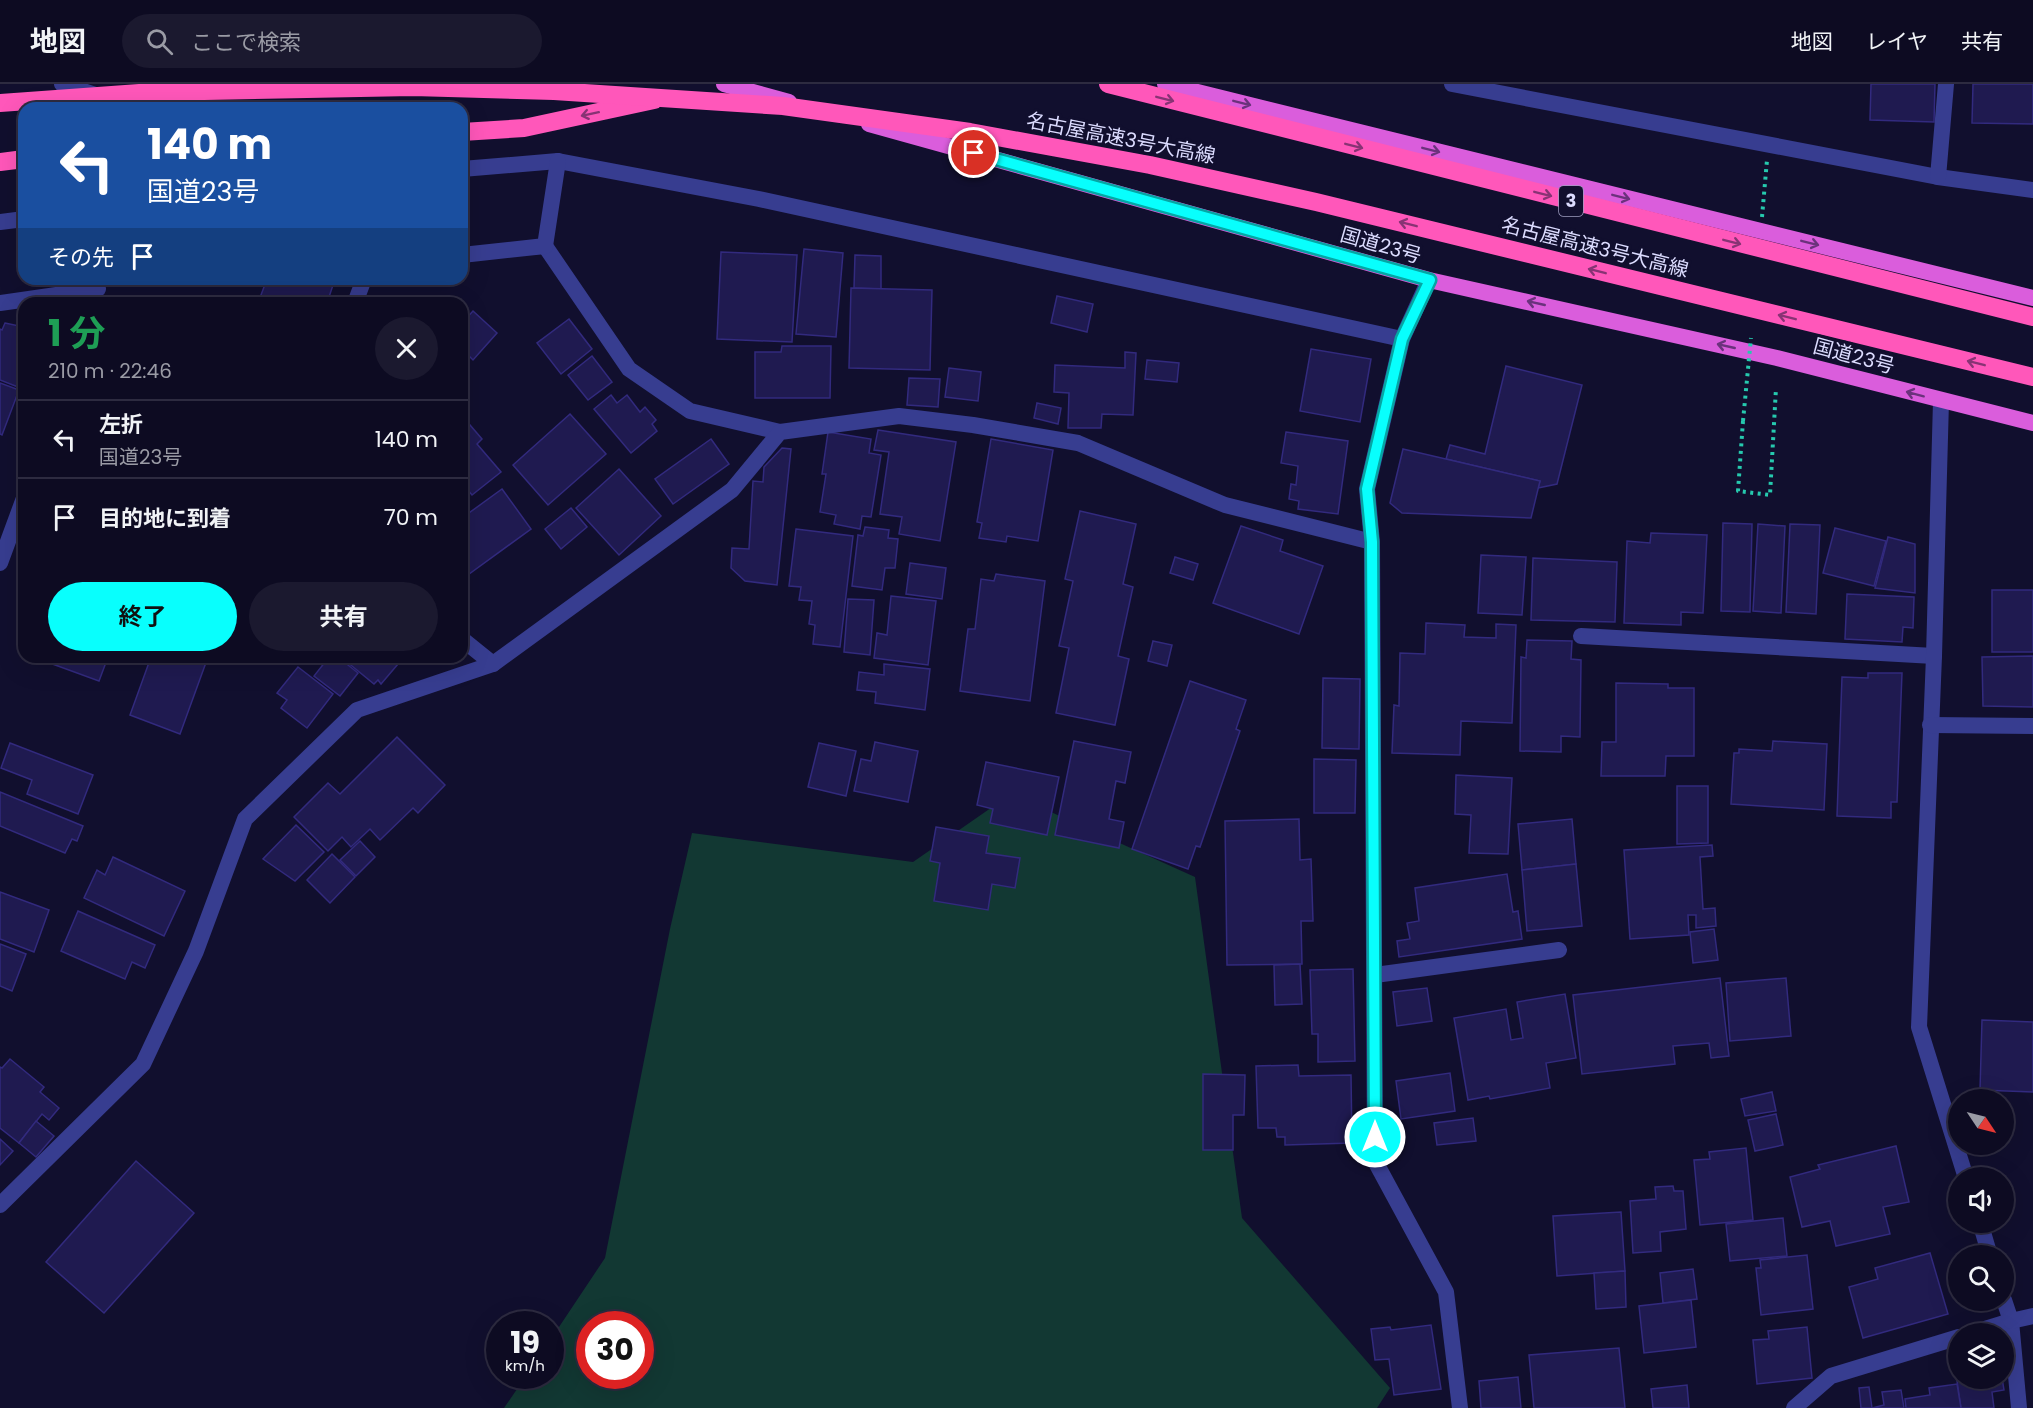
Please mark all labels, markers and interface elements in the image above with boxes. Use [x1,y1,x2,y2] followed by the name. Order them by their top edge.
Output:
[122,14,542,68] search box
[30,22,86,61] text: 地図
[143,25,176,58] icon: search
[191,27,301,58] text: ここで検索
[1791,27,1833,56] text: 地図
[1866,27,1928,56] text: レイヤ
[1961,27,2003,56] text: 共有
[1155,93,1174,105] one-way arrow
[1232,98,1251,110] one-way arrow
[1024,106,1218,170] street label: 名古屋高速3号大高線
[580,109,600,120] one-way arrow
[147,115,272,174] text: 140 m
[48,126,126,204] icon: left
[948,127,999,178] pin
[957,136,990,169] icon: arrive
[1344,141,1363,153] one-way arrow
[1422,144,1441,156] one-way arrow
[147,173,259,210] text: 国道23号
[1559,186,1583,216] road number: 3
[1533,189,1552,200] one-way arrow
[1611,191,1630,203] one-way arrow
[1499,210,1691,284] street label: 名古屋高速3号大高線
[1399,218,1418,230] one-way arrow
[1337,220,1425,270] street label: 国道23号
[1722,236,1741,248] one-way arrow
[1800,238,1819,250] one-way arrow
[126,240,159,273] icon: arrive
[48,242,114,273] text: その先
[1588,264,1607,276] one-way arrow
[1527,297,1546,309] one-way arrow
[48,308,105,359] text: 1 分
[1778,311,1797,323] one-way arrow
[375,317,438,380] button: close
[1810,332,1898,380] street label: 国道23号
[1717,340,1736,351] one-way arrow
[48,357,172,385] text: 210 m · 22:46
[1967,357,1986,369] one-way arrow
[1906,388,1925,399] one-way arrow
[99,409,143,440] text: 左折
[48,423,81,456] icon: left
[375,424,438,455] text: 140 m
[99,443,182,471] text: 国道23号
[48,501,81,534] icon: arrive
[384,502,438,533] text: 70 m
[99,503,231,534] text: 目的地に到着
[48,582,237,651] button: 終了
[249,582,438,651] button: 共有
[1948,1089,2014,1155] north arrow
[1948,1089,2014,1389] map controls
[1343,1105,1407,1169] position arrow
[1948,1167,2014,1233] button: sound
[1948,1245,2014,1311] button: search
[576,1311,654,1389] speed limit sign: 30
[510,1321,540,1364] text: 19
[1948,1323,2014,1389] button: layers
[505,1355,545,1376] text: km/h

